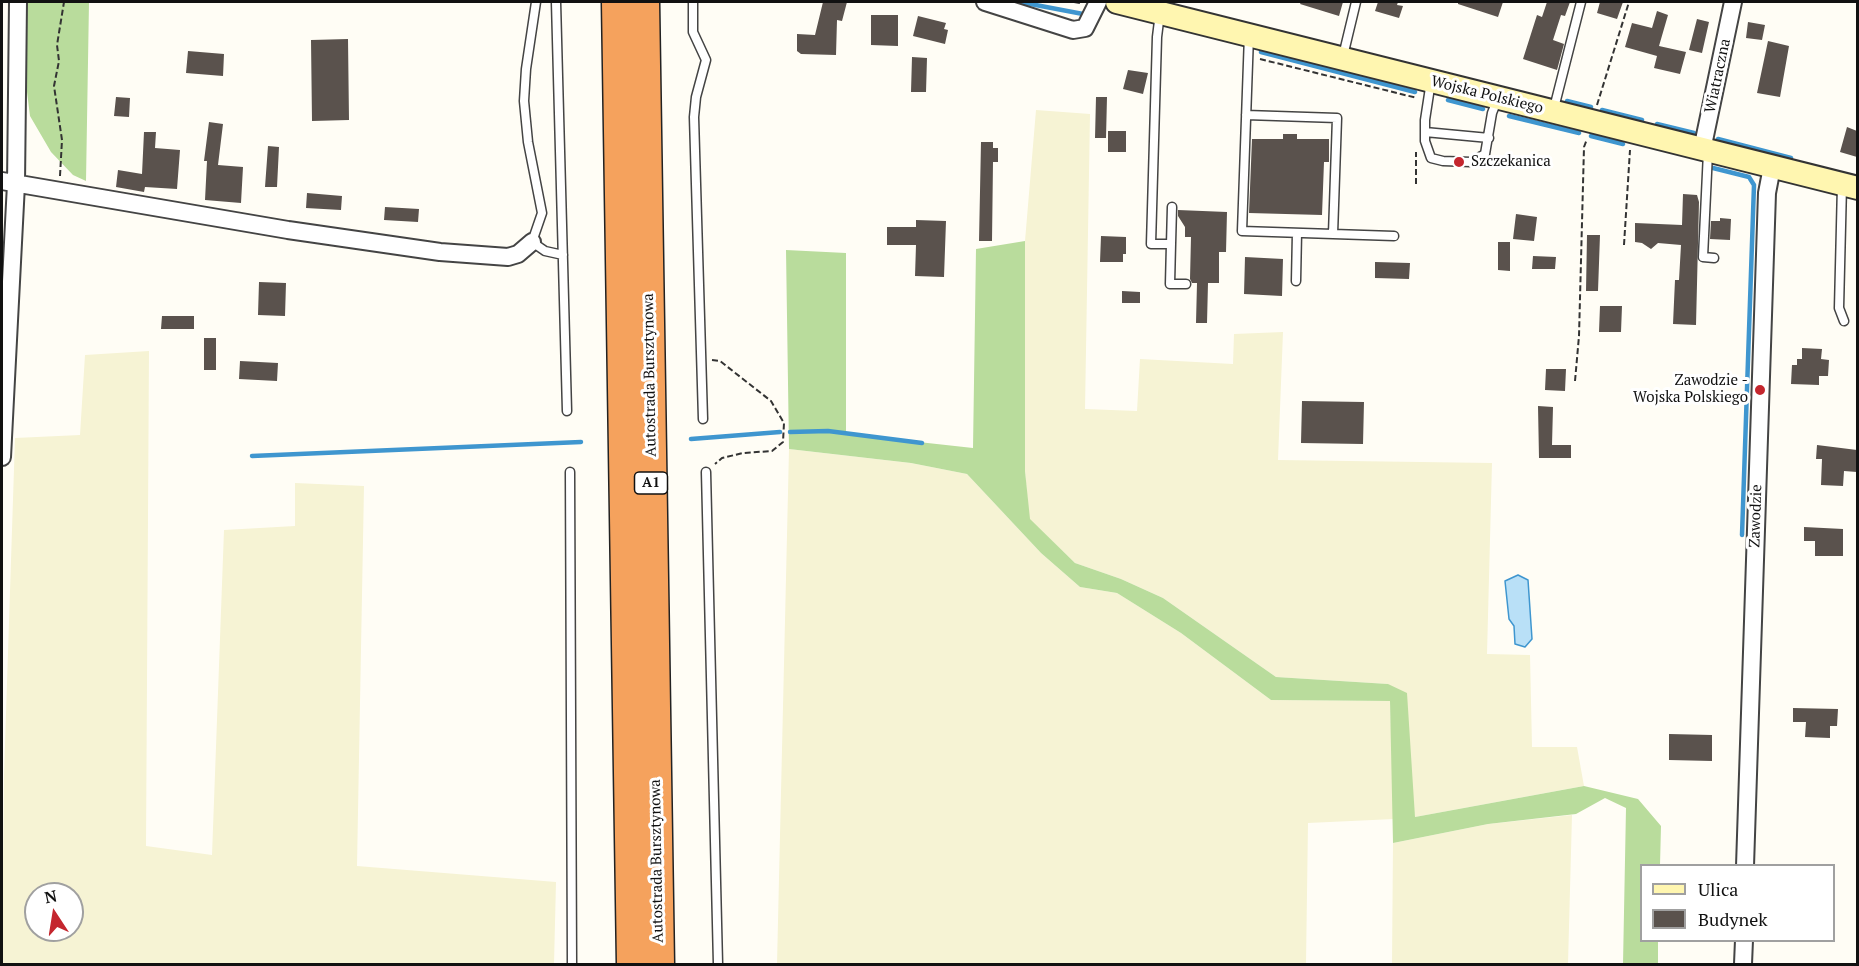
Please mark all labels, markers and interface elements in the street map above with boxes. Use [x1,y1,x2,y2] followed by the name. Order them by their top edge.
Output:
[1701,37,1735,115] street label: Wiatraczna
[1429,72,1545,118] street label: Wojska Polskiego
[1471,153,1551,171] place label: Szczekanica
[1452,155,1466,169] marker: Szczekanica
[640,293,660,457] street label: Autostrada Bursztynowa
[1633,372,1748,407] place label: Zawodzie - Wojska Polskiego
[1753,383,1767,397] marker: Zawodzie - Wojska Polskiego
[634,472,668,494] road number: A1
[1746,484,1766,548] street label: Zawodzie
[647,779,667,943] street label: Autostrada Bursztynowa
[1640,864,1835,942] legend
[1698,877,1738,901] text: Ulica
[24,882,84,942] north arrow
[42,884,59,908] text: N
[1698,907,1768,931] text: Budynek

